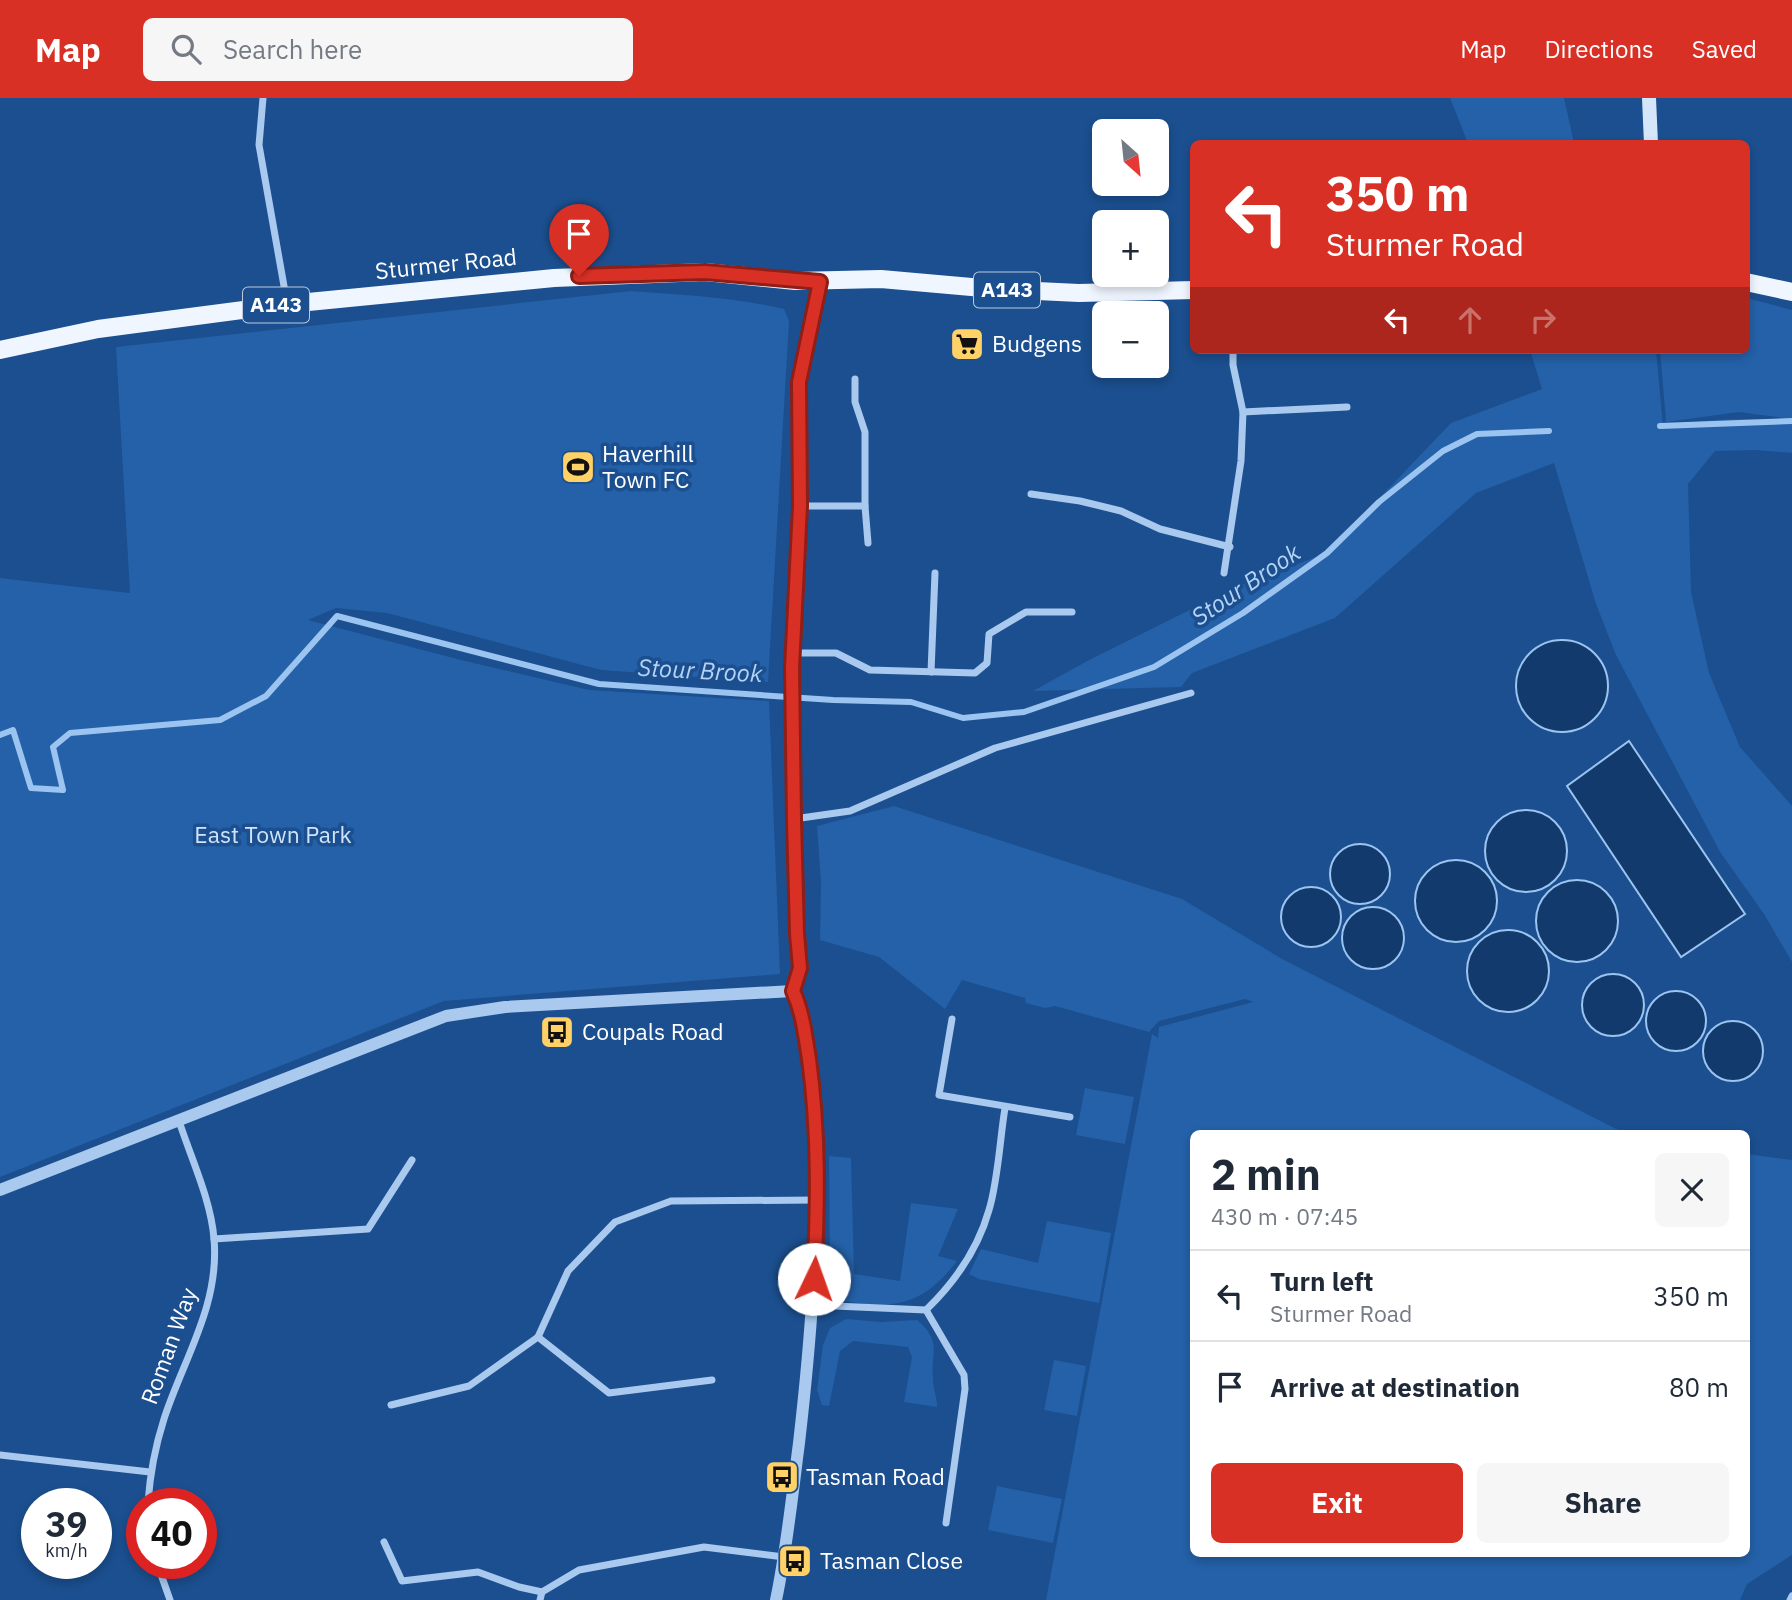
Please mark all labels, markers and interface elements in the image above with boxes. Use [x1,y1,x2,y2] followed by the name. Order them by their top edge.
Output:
[143,18,633,81] search box
[35,28,101,71] text: Map
[167,30,205,68] icon: search
[223,32,362,66] text: Search here
[1460,33,1506,65] text: Map
[1544,33,1654,65] text: Directions
[1692,33,1757,65] text: Saved
[1092,119,1169,196] north arrow
[1092,119,1169,378] map controls
[1326,161,1470,224] text: 350 m
[1211,168,1302,259] icon: left
[549,204,609,276] pin
[1092,210,1169,287] button: +
[560,215,598,253] icon: arrive
[1326,223,1524,265] text: Sturmer Road
[374,241,518,285] street label: Sturmer Road
[974,272,1040,308] road number: A143
[243,288,309,322] road number: A143
[1092,301,1169,378] button: −
[1378,301,1416,339] icon: left
[1451,301,1489,339] icon: ahead
[1524,301,1562,339] icon: right
[948,325,986,363] supermarket icon: Budgens
[992,328,1082,358] place label: Budgens
[602,438,694,494] place label: Haverhill Town FC
[559,448,597,486] sports icon: Haverhill Town FC
[1185,536,1307,632] water label: Stour Brook
[637,651,764,689] water label: Stour Brook
[194,819,352,849] park label: East Town Park
[538,1013,576,1051] bus stop icon: Coupals Road
[582,1016,724,1046] place label: Coupals Road
[1211,1147,1321,1202] text: 2 min
[1655,1153,1729,1227] button: close
[1211,1201,1358,1231] text: 430 m · 07:45
[777,1242,851,1316] position arrow
[1270,1264,1373,1298] text: Turn left
[1211,1277,1249,1315] icon: left
[1653,1279,1729,1313] text: 350 m
[133,1283,203,1408] street label: Roman Way
[1270,1298,1412,1328] text: Sturmer Road
[1211,1368,1249,1406] icon: arrive
[1270,1370,1520,1404] text: Arrive at destination
[1669,1370,1729,1404] text: 80 m
[763,1458,801,1496] bus stop icon: Tasman Road
[806,1461,945,1491] place label: Tasman Road
[1211,1463,1463,1543] button: Exit
[1477,1463,1729,1543] button: Share
[126,1488,217,1579] speed limit sign: 40
[45,1501,88,1547] text: 39
[45,1539,88,1562] text: km/h
[776,1542,814,1580] bus stop icon: Tasman Close
[820,1545,963,1575] place label: Tasman Close

